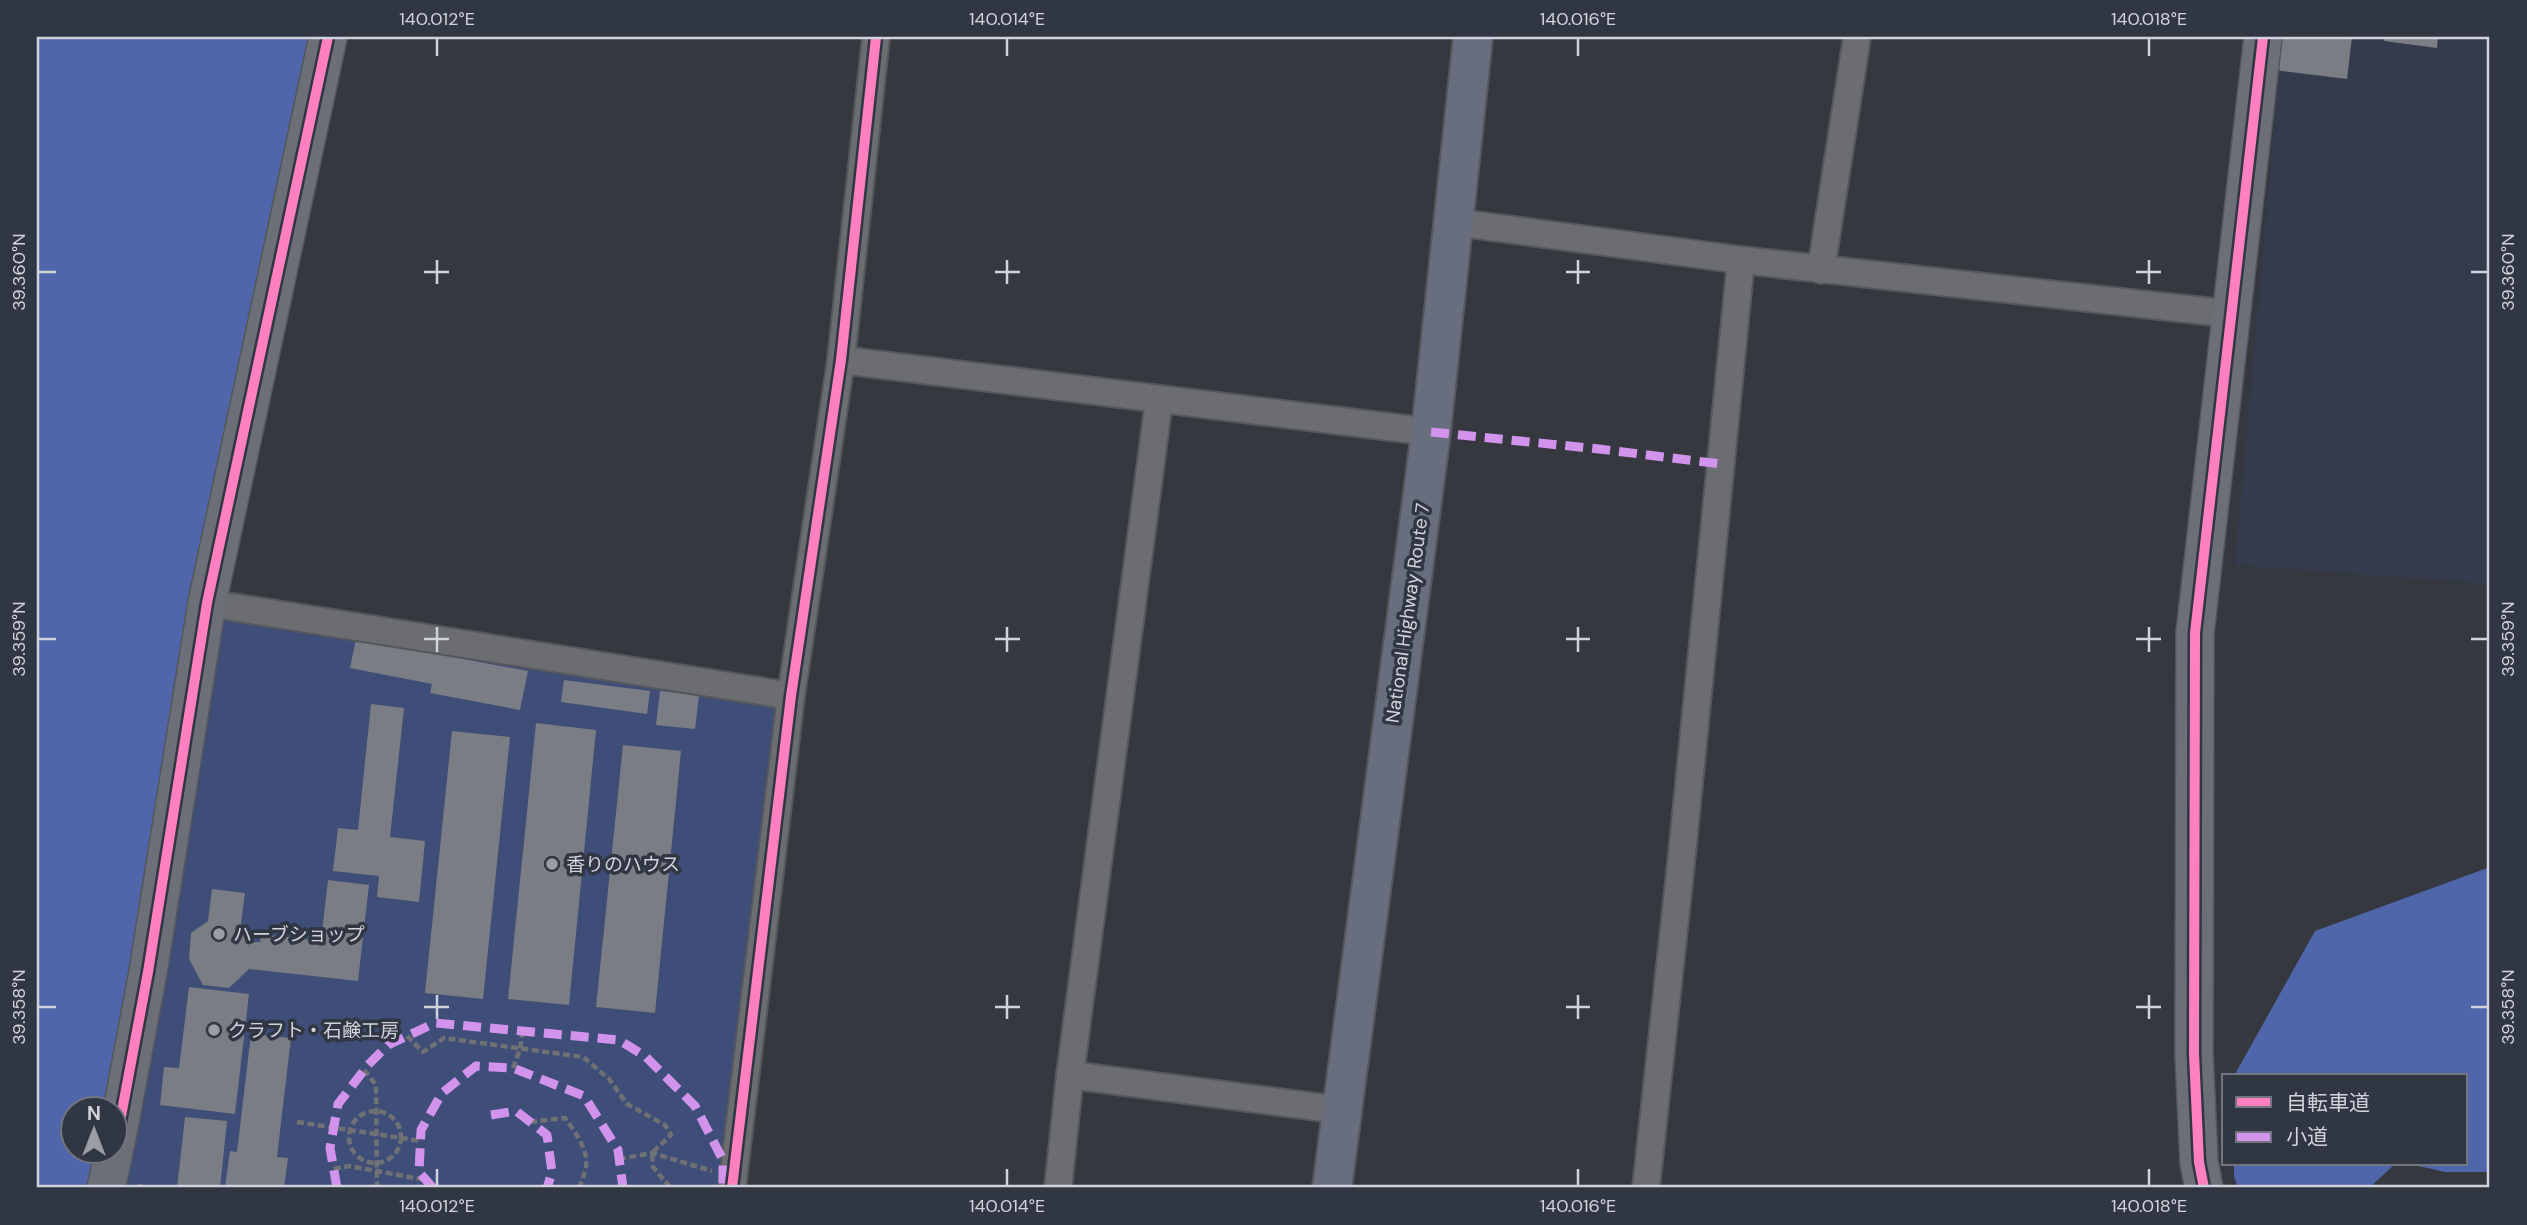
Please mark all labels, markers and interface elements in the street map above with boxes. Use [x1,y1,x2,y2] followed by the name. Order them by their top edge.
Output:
[399,7,475,31] text: 140.012°E
[969,7,1045,31] text: 140.014°E
[1540,7,1616,31] text: 140.016°E
[2111,7,2187,31] text: 140.018°E
[7,233,31,311] text: 39.360°N
[2496,233,2520,311] text: 39.360°N
[1380,501,1435,725] street label: National Highway Route 7
[7,601,31,677] text: 39.359°N
[2496,601,2520,677] text: 39.359°N
[566,852,680,877] place label: 香りのハウス
[544,856,560,872] marker: 香りのハウス
[233,922,365,947] place label: ハーブショップ
[211,926,227,942] marker: ハーブショップ
[7,969,31,1045] text: 39.358°N
[2496,969,2520,1045] text: 39.358°N
[228,1018,399,1043] place label: クラフト・石鹸工房
[206,1022,222,1038] marker: クラフト・石鹸工房
[2222,1074,2468,1166] legend
[2286,1089,2370,1117] text: 自転車道
[60,1096,130,1166] north arrow
[87,1101,101,1126] text: N
[2286,1123,2328,1151] text: 小道
[399,1194,475,1218] text: 140.012°E
[969,1194,1045,1218] text: 140.014°E
[1540,1194,1616,1218] text: 140.016°E
[2111,1194,2187,1218] text: 140.018°E

